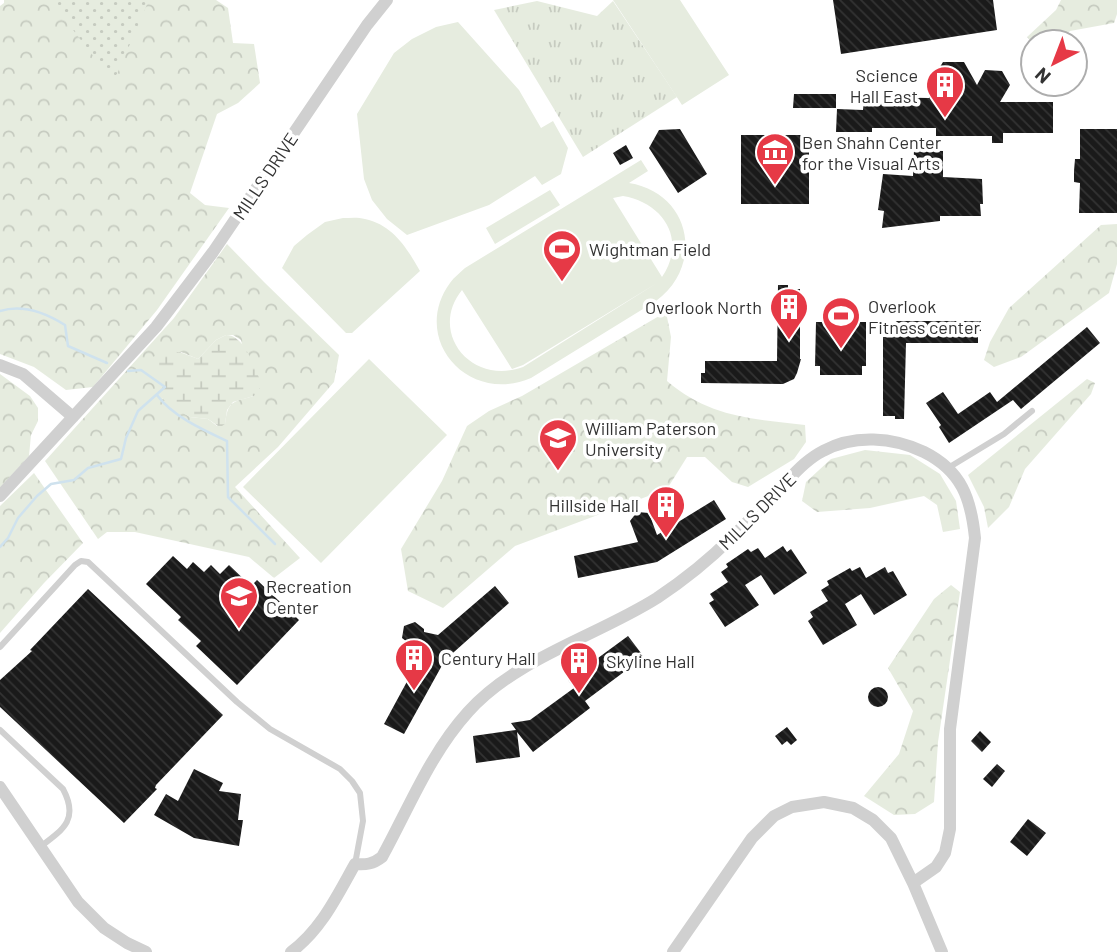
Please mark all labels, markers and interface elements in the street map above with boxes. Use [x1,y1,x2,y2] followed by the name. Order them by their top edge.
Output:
[1019,28,1089,98] north arrow
[1030,63,1055,89] text: N
[850,64,918,107] place label: Science Hall East
[924,64,966,119] building icon: Science Hall East
[228,128,302,224] street label: MILLS DRIVE
[754,131,796,186] museum icon: Ben Shahn Center for the Visual Arts
[802,131,942,174] place label: Ben Shahn Center for the Visual Arts
[541,228,583,283] sports icon: Wightman Field
[589,238,711,260] place label: Wightman Field
[768,286,810,341] building icon: Overlook North
[820,295,862,350] sports icon: Overlook Fitness center
[868,295,980,338] place label: Overlook Fitness center
[645,296,762,318] place label: Overlook North
[537,417,579,472] school or university icon: William Paterson University
[585,417,716,460] place label: William Paterson University
[714,468,800,554] street label: MILLS DRIVE
[645,484,687,539] building icon: Hillside Hall
[549,494,639,516] place label: Hillside Hall
[218,575,260,630] school or university icon: Recreation Center
[266,575,352,618] place label: Recreation Center
[393,637,435,692] building icon: Century Hall
[558,640,600,695] building icon: Skyline Hall
[441,647,536,669] place label: Century Hall
[606,650,695,672] place label: Skyline Hall

